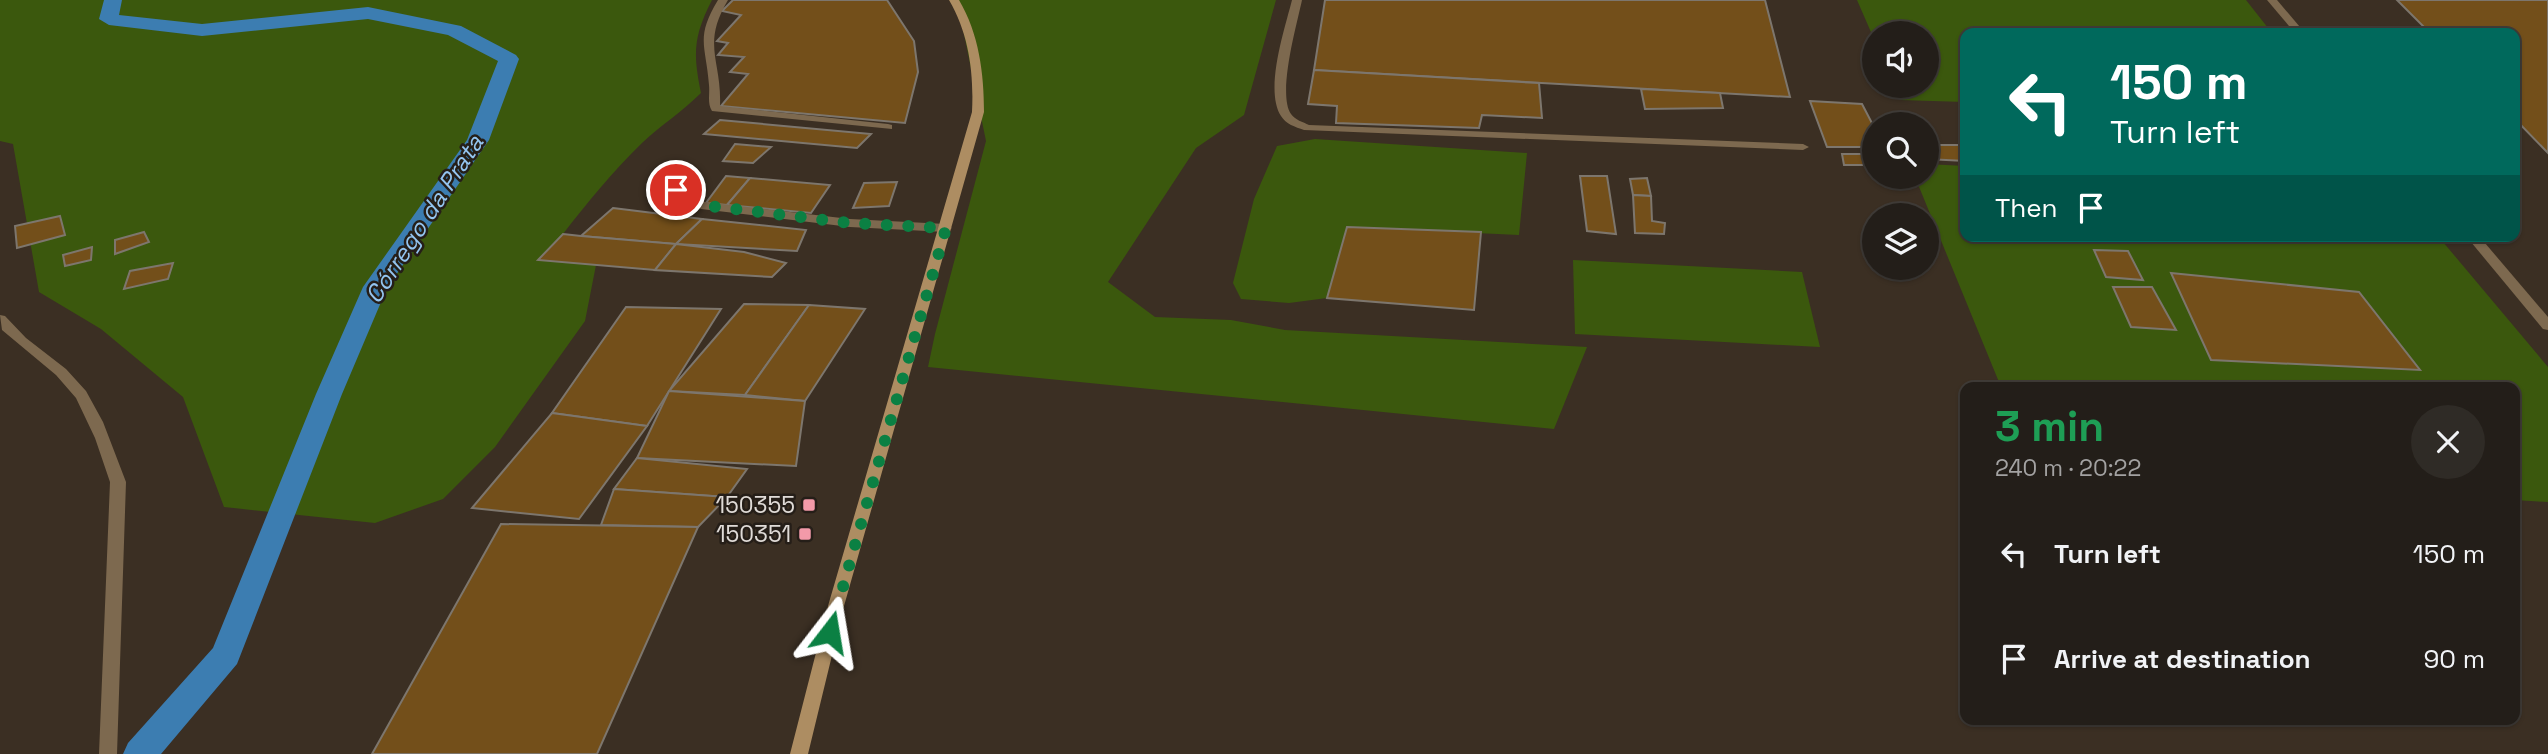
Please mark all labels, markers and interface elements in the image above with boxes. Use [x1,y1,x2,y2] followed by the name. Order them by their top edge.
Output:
[1862,21,1939,280] map controls
[1862,21,1939,98] button: sound
[2110,51,2248,113] text: 150 m
[1995,56,2086,147] icon: left
[1862,112,1939,189] button: search
[2110,112,2240,152] text: Turn left
[358,129,490,309] water label: Córrego da Prata
[646,160,706,220] pin
[657,171,695,209] icon: arrive
[2072,189,2110,227] icon: arrive
[1995,191,2058,225] text: Then
[1862,203,1939,280] button: layers
[1995,400,2104,453] text: 3 min
[2411,405,2485,479] button: close
[1995,453,2141,483] text: 240 m · 20:22
[715,490,795,520] place label: 150355
[801,497,817,513] marker: 150355
[716,519,791,549] place label: 150351
[797,526,813,542] marker: 150351
[1995,535,2033,573] icon: left
[2054,537,2161,571] text: Turn left
[2413,537,2485,571] text: 150 m
[793,595,867,669] position arrow
[1995,640,2033,678] icon: arrive
[2054,642,2311,676] text: Arrive at destination
[2423,642,2485,676] text: 90 m

